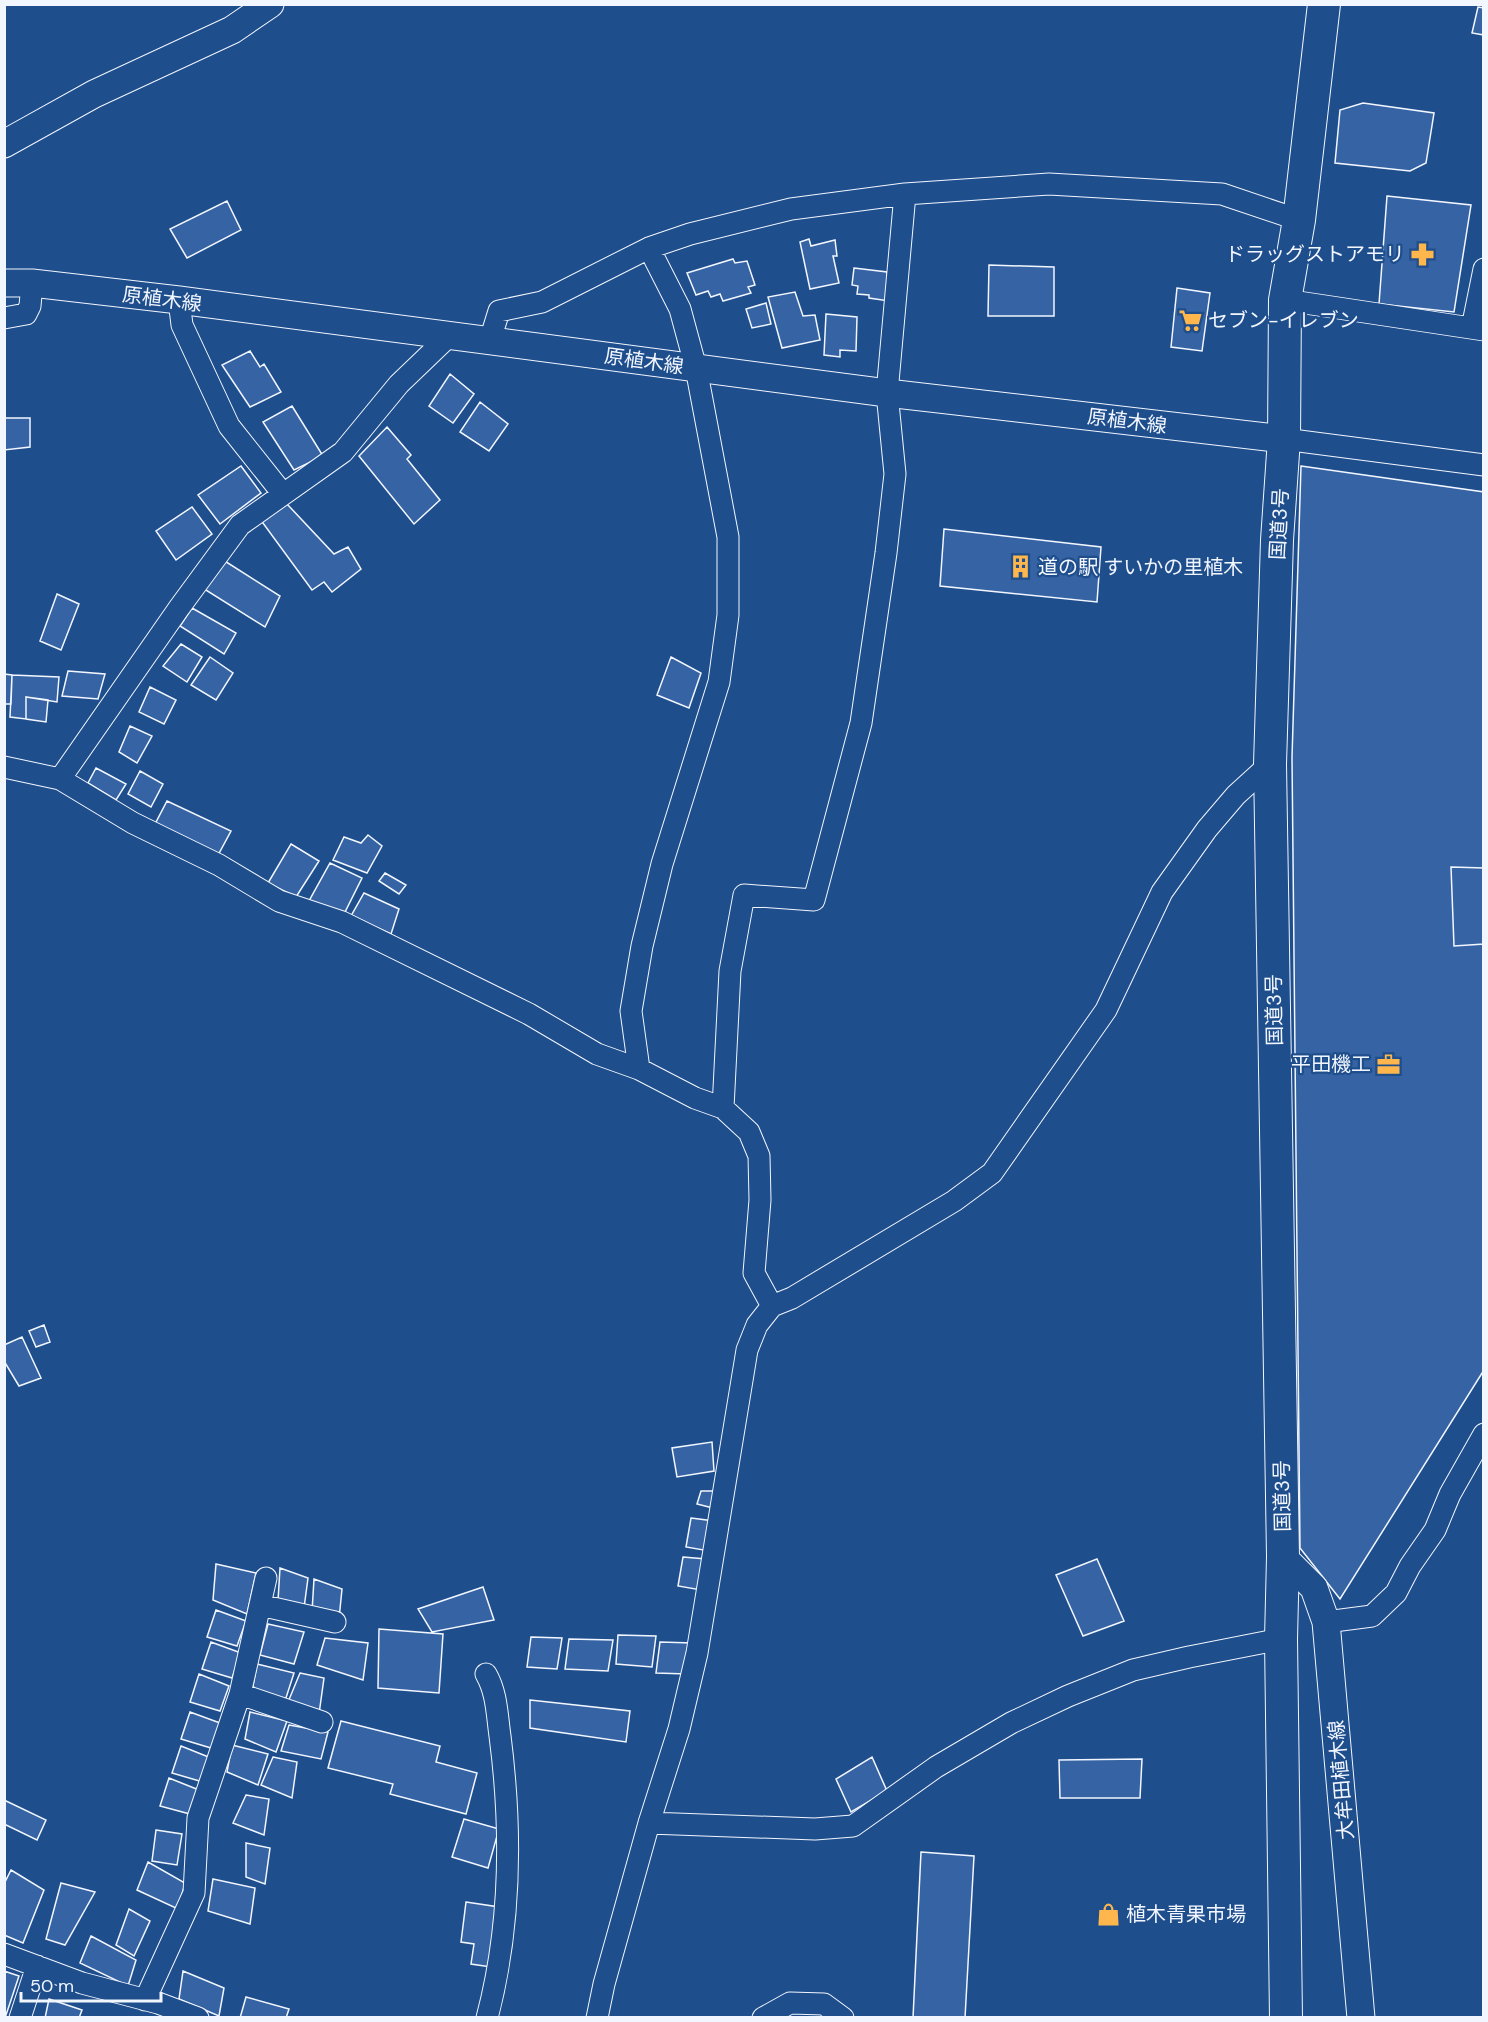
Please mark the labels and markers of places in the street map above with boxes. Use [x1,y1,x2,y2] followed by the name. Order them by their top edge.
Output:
[1225,241,1405,267] place label: ドラッグストアモリ
[1410,241,1436,267] pharmacy icon: ドラッグストアモリ
[1177,307,1203,333] supermarket icon: セブン-イレブン
[1208,307,1359,333] place label: セブン-イレブン
[1007,554,1033,580] building icon: 道の駅 すいかの里植木
[1038,554,1243,580] place label: 道の駅 すいかの里植木
[1291,1051,1371,1077] place label: 平田機工
[1376,1051,1402,1077] office icon: 平田機工
[1095,1901,1121,1927] shop icon: 植木青果市場
[1126,1901,1246,1927] place label: 植木青果市場

